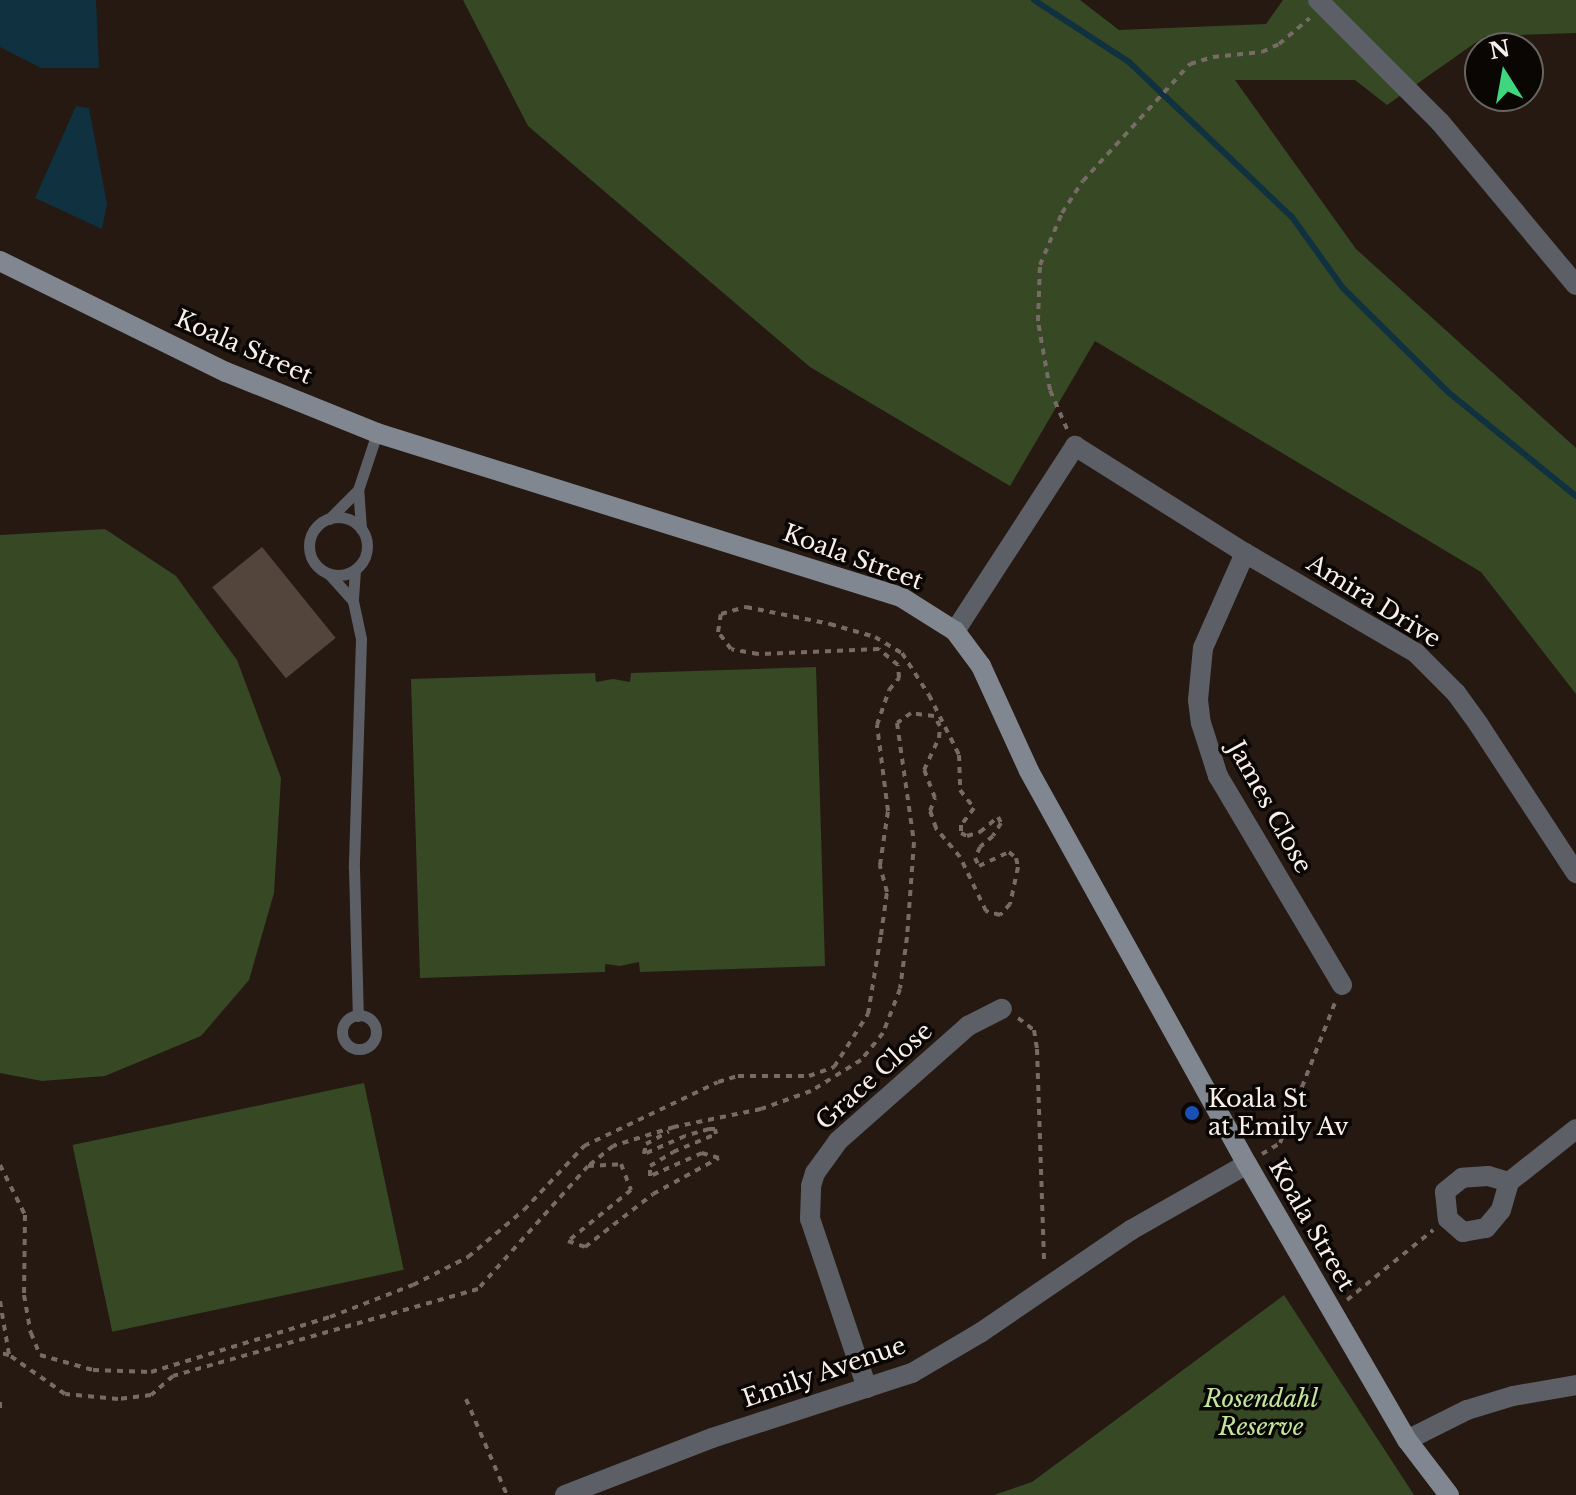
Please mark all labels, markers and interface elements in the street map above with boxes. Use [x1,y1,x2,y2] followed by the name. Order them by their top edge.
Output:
[1464,32,1544,112] north arrow
[1487,35,1512,65] text: N
[171,304,317,390] street label: Koala Street
[779,518,927,596] street label: Koala Street
[1302,548,1446,654] street label: Amira Drive
[1222,736,1318,878] street label: James Close
[810,1016,938,1136] street label: Grace Close
[1208,1085,1350,1141] place label: Koala St at Emily Av
[1183,1104,1201,1122] marker: Koala St at Emily Av
[1263,1154,1361,1296] street label: Koala Street
[738,1330,910,1414] street label: Emily Avenue
[1204,1385,1318,1441] park label: Rosendahl Reserve

